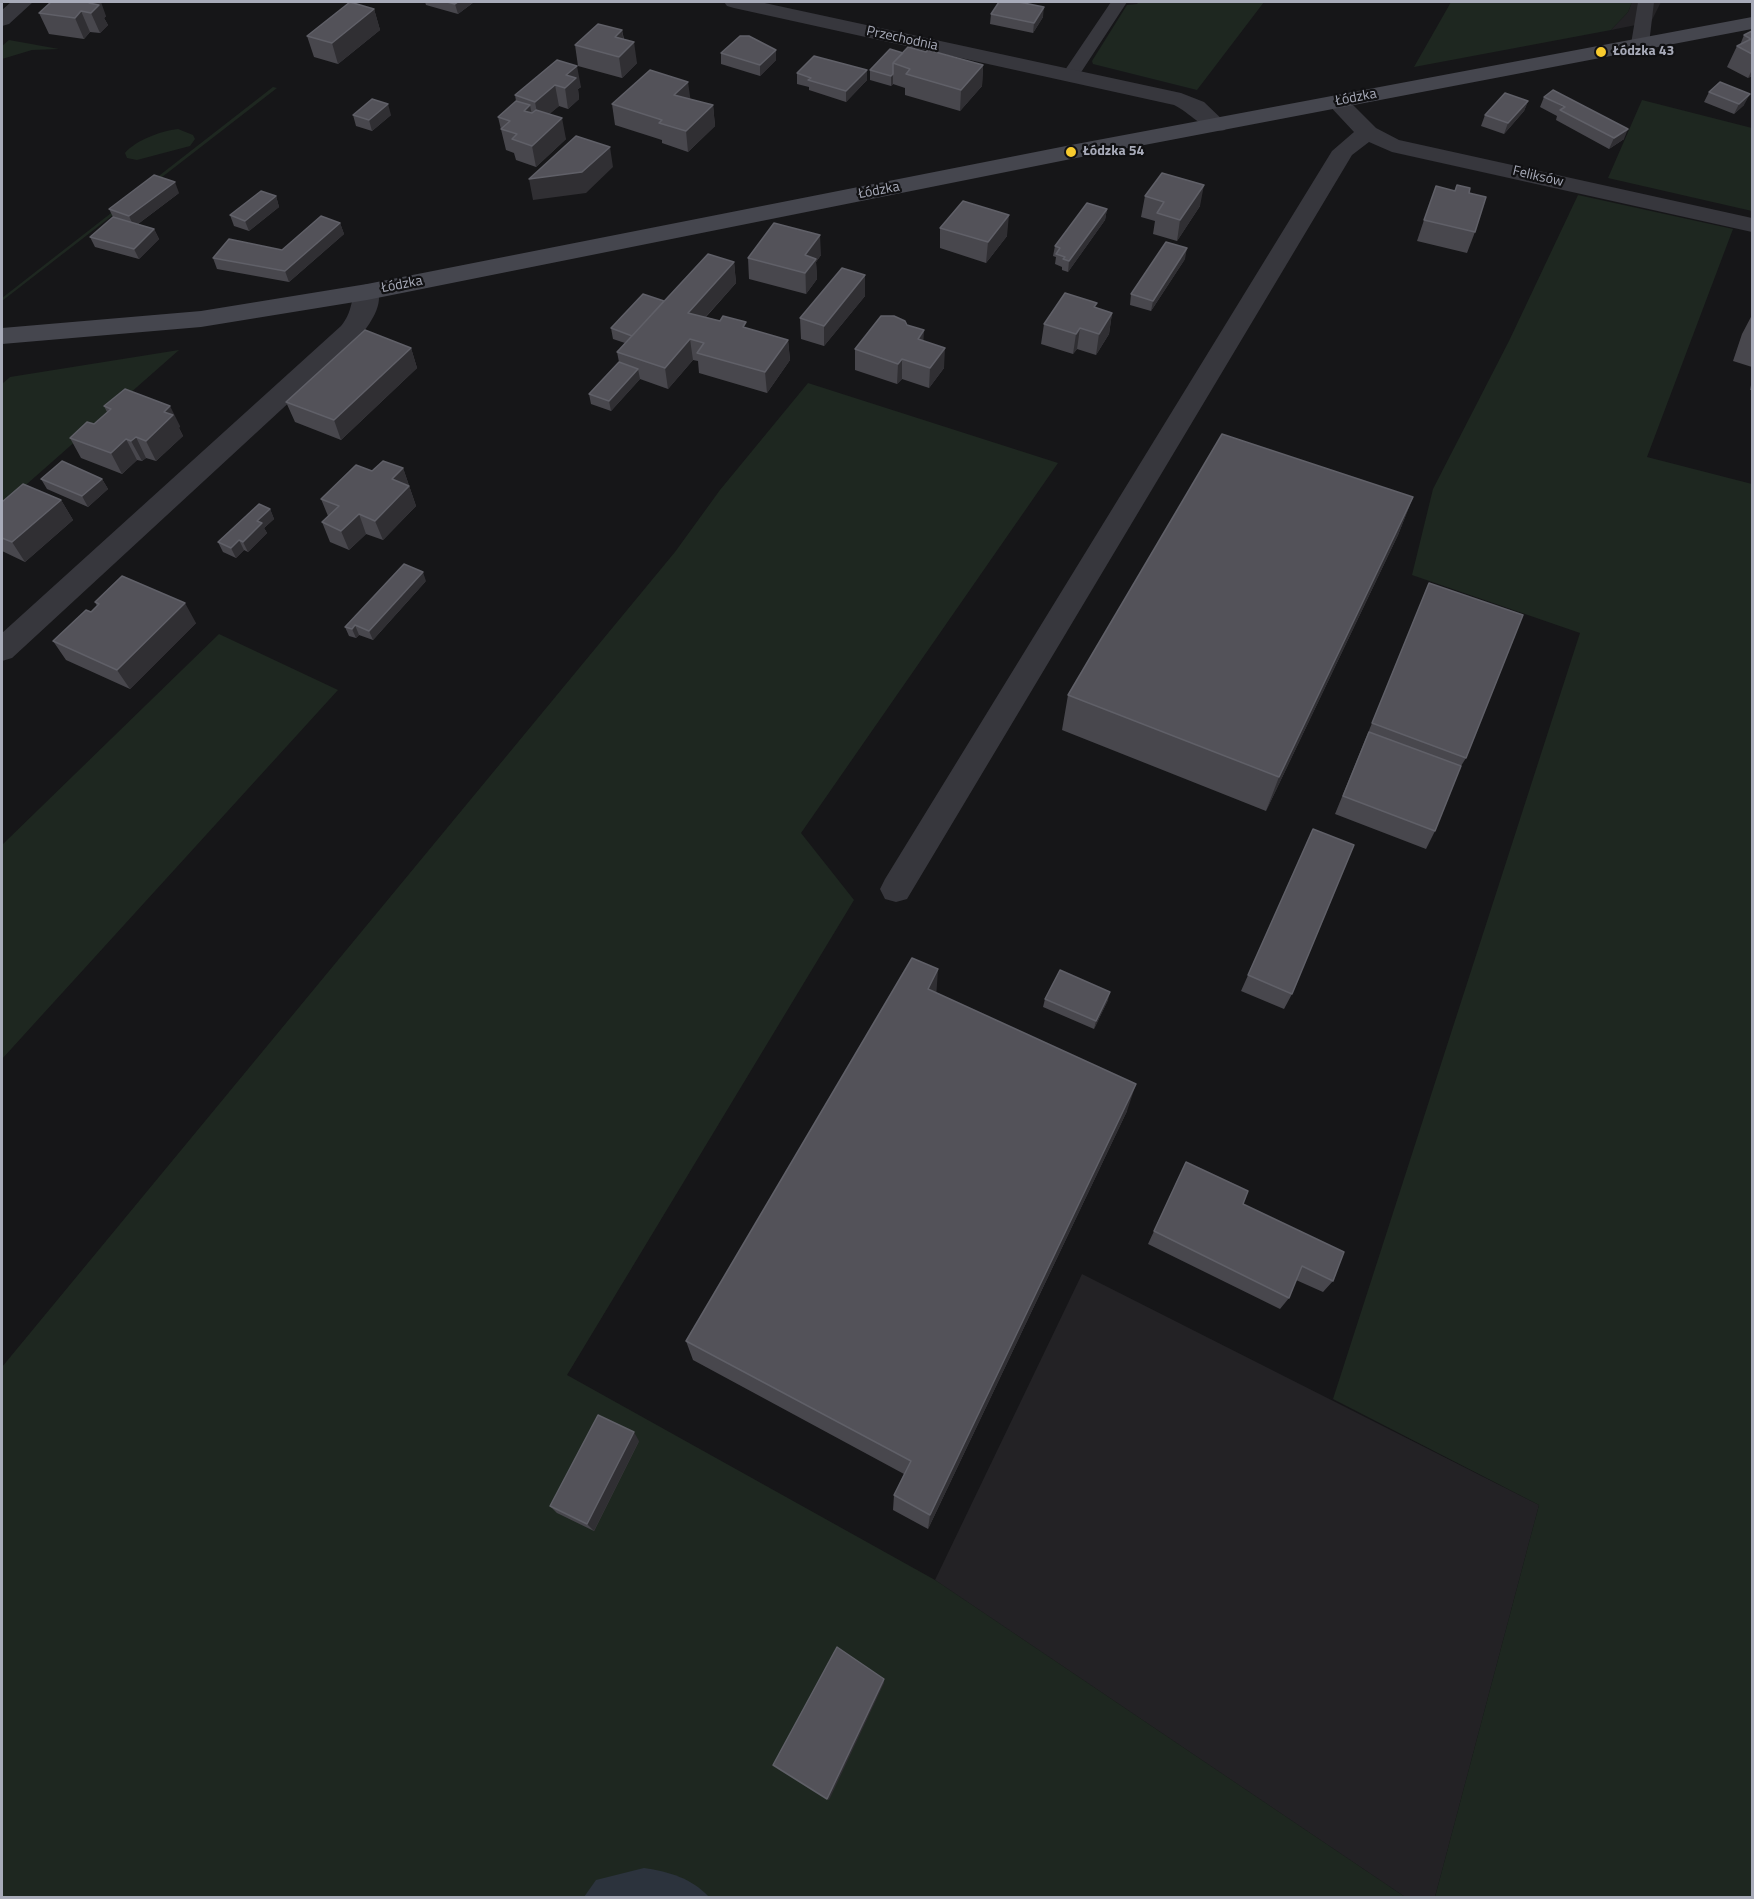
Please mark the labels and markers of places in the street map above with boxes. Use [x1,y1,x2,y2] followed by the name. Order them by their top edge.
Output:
[1613,44,1674,60] place label: Łódzka 43
[1594,45,1608,59] marker: Łódzka 43
[1083,144,1144,160] place label: Łódzka 54
[1064,145,1078,159] marker: Łódzka 54

